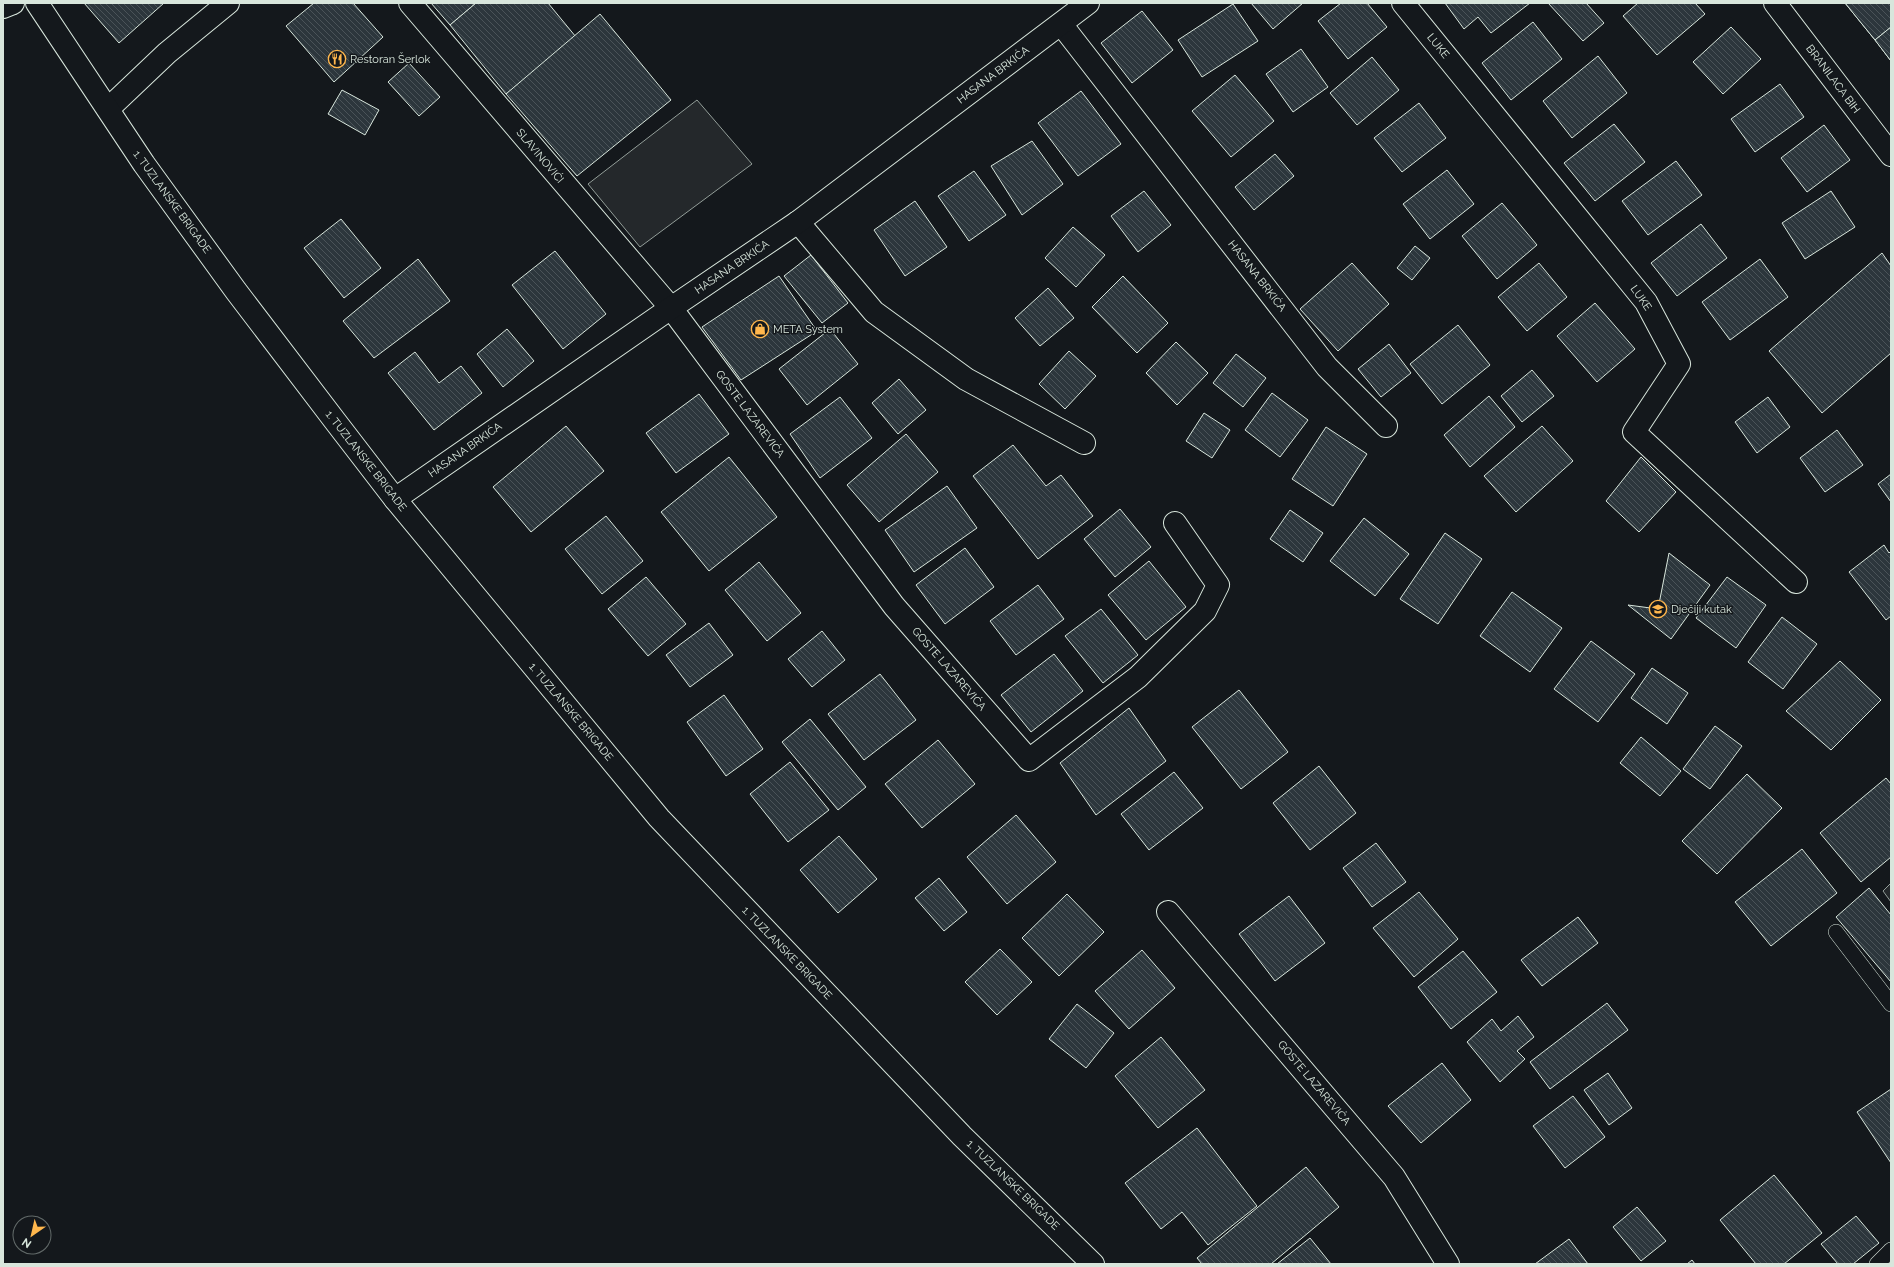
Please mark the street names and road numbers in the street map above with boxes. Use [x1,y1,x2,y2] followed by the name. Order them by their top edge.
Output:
[1424,31,1452,61] street label: LUKE
[954,42,1032,106] street label: HASANA BRKIĆA
[1803,42,1863,116] street label: BRANILACA BIH
[513,126,567,186] street label: SLAVINOVIĆI
[130,148,214,256] street label: 1. TUZLANSKE BRIGADE
[692,236,772,297] street label: HASANA BRKIĆA
[1225,237,1290,315] street label: HASANA BRKIĆA
[1628,283,1655,314] street label: LUKE
[713,367,788,461] street label: GOSTE LAZAREVIĆA
[323,408,409,514] street label: 1. TUZLANSKE BRIGADE
[425,419,505,480] street label: HASANA BRKIĆA
[909,624,990,714] street label: GOSTE LAZAREVIĆA
[526,660,616,764] street label: 1. TUZLANSKE BRIGADE
[739,904,835,1002] street label: 1. TUZLANSKE BRIGADE
[1275,1038,1354,1128] street label: GOSTE LAZAREVIĆA
[964,1137,1062,1233] street label: 1. TUZLANSKE BRIGADE

